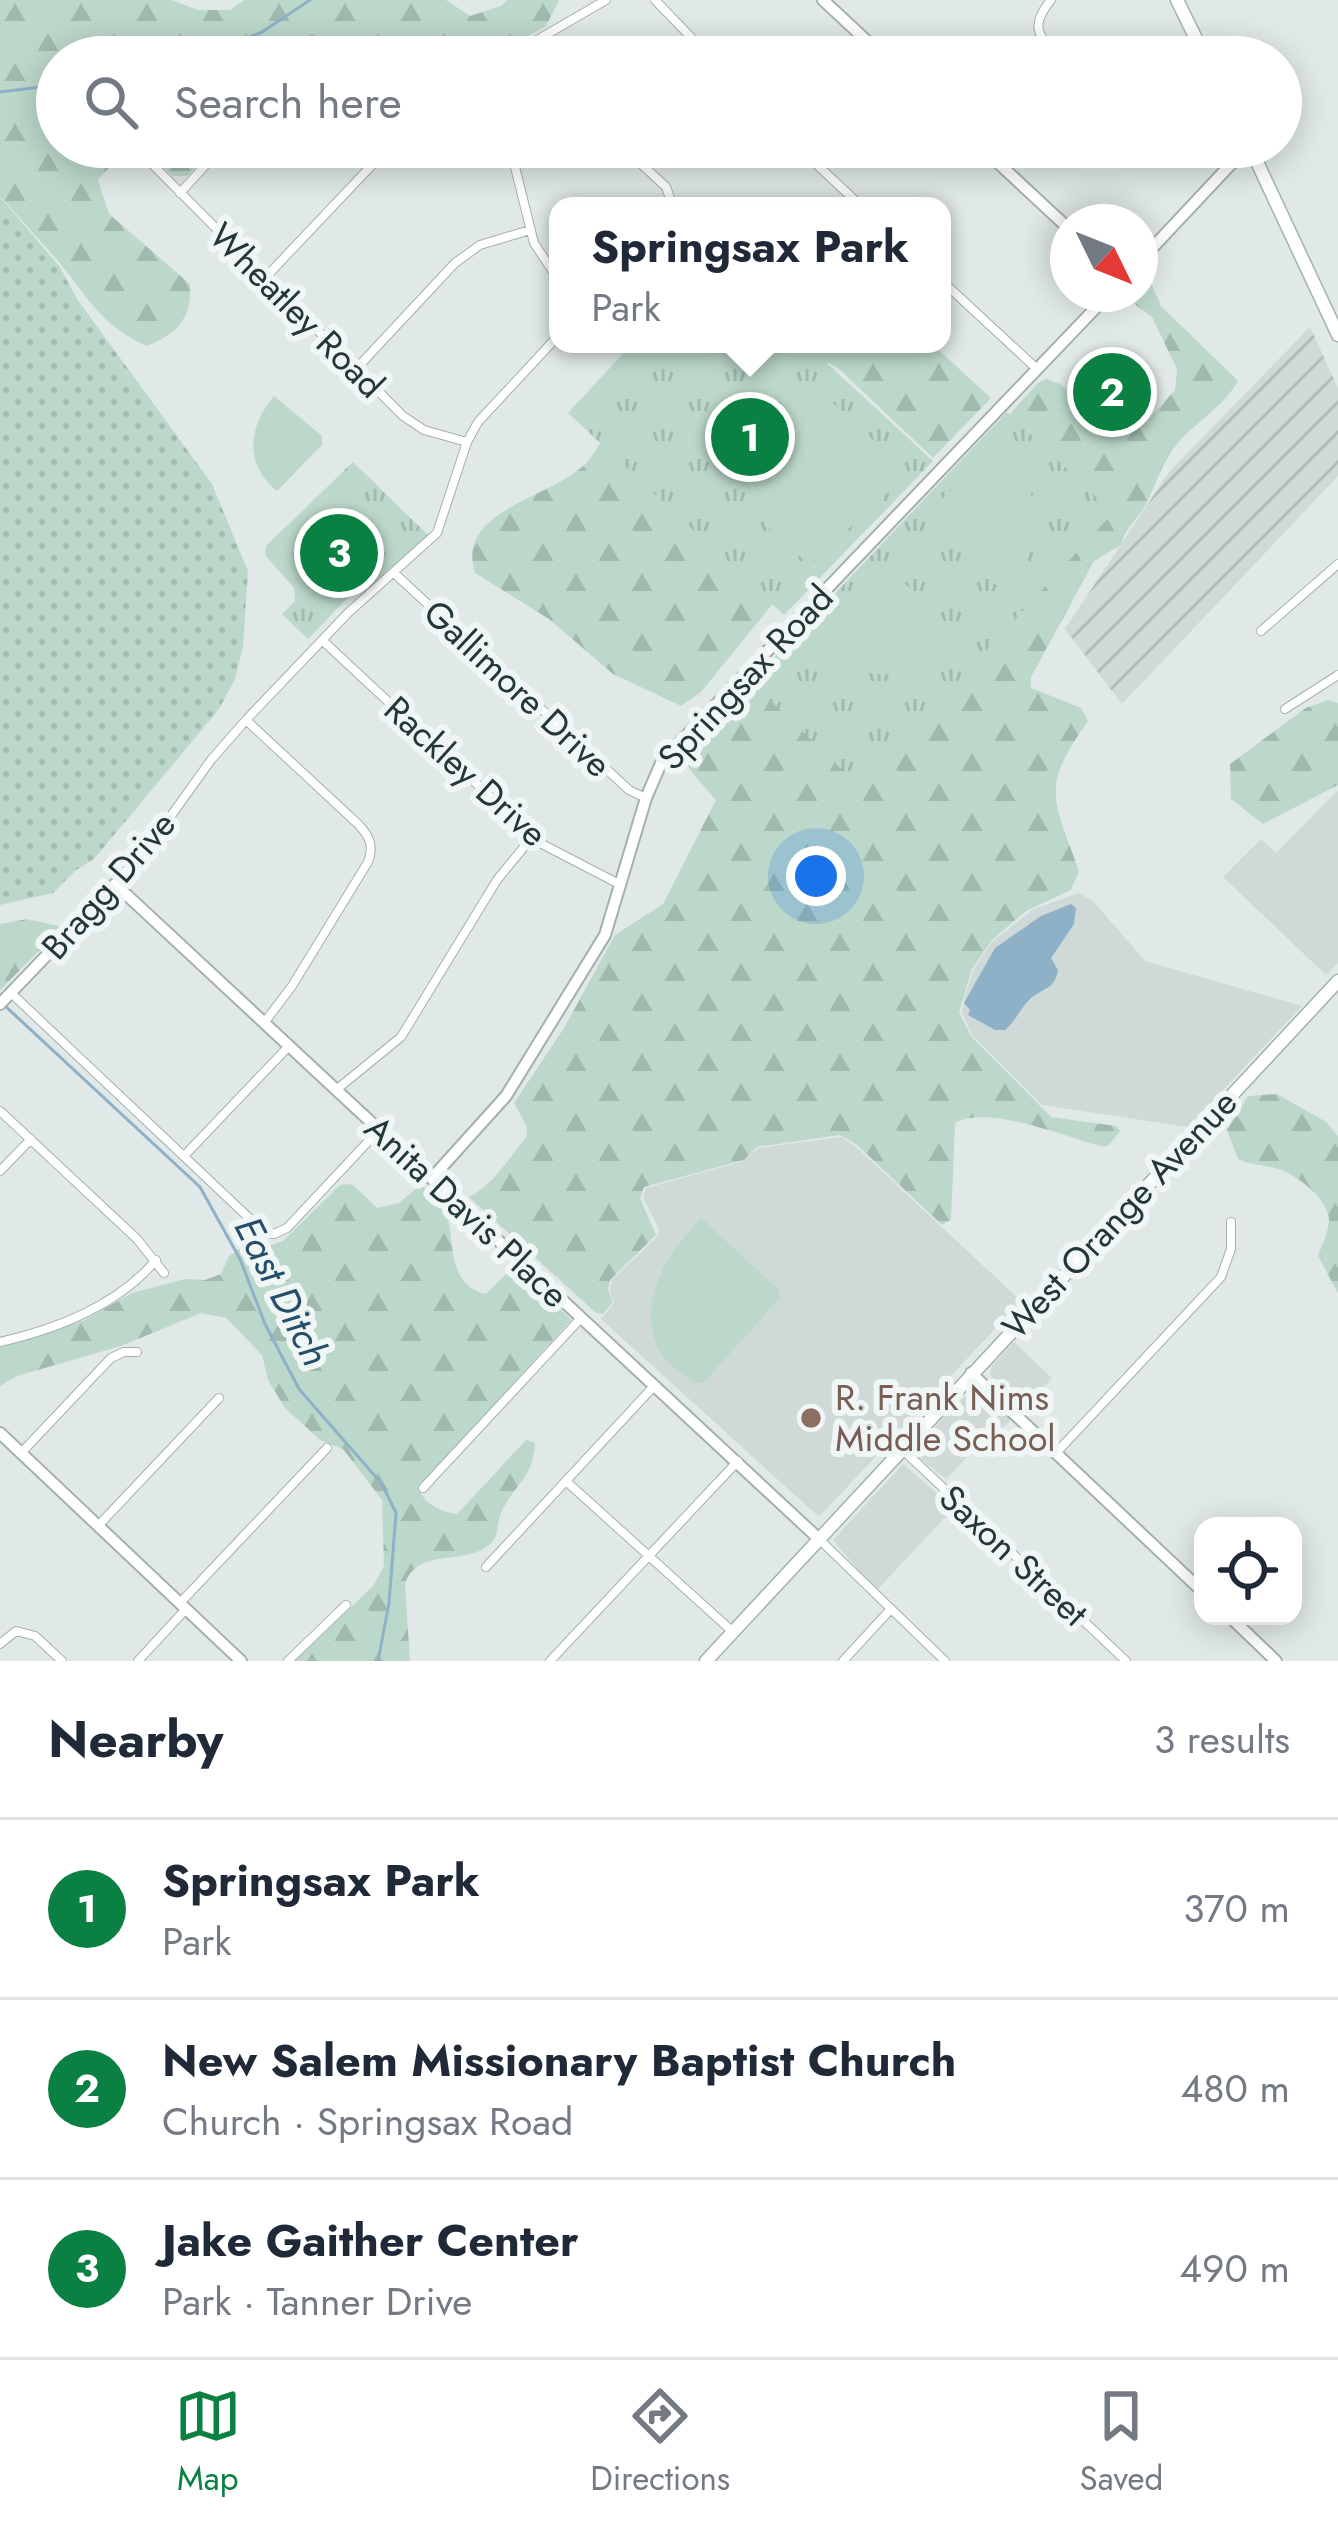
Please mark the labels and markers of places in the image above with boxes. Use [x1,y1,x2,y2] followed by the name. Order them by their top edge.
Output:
[1073,347,1151,437] pin: 2
[711,392,789,482] pin: 1
[300,508,378,598] pin: 3
[835,1371,1056,1464] place label: R. Frank Nims Middle School
[798,1405,824,1431] marker: R. Frank Nims Middle School

